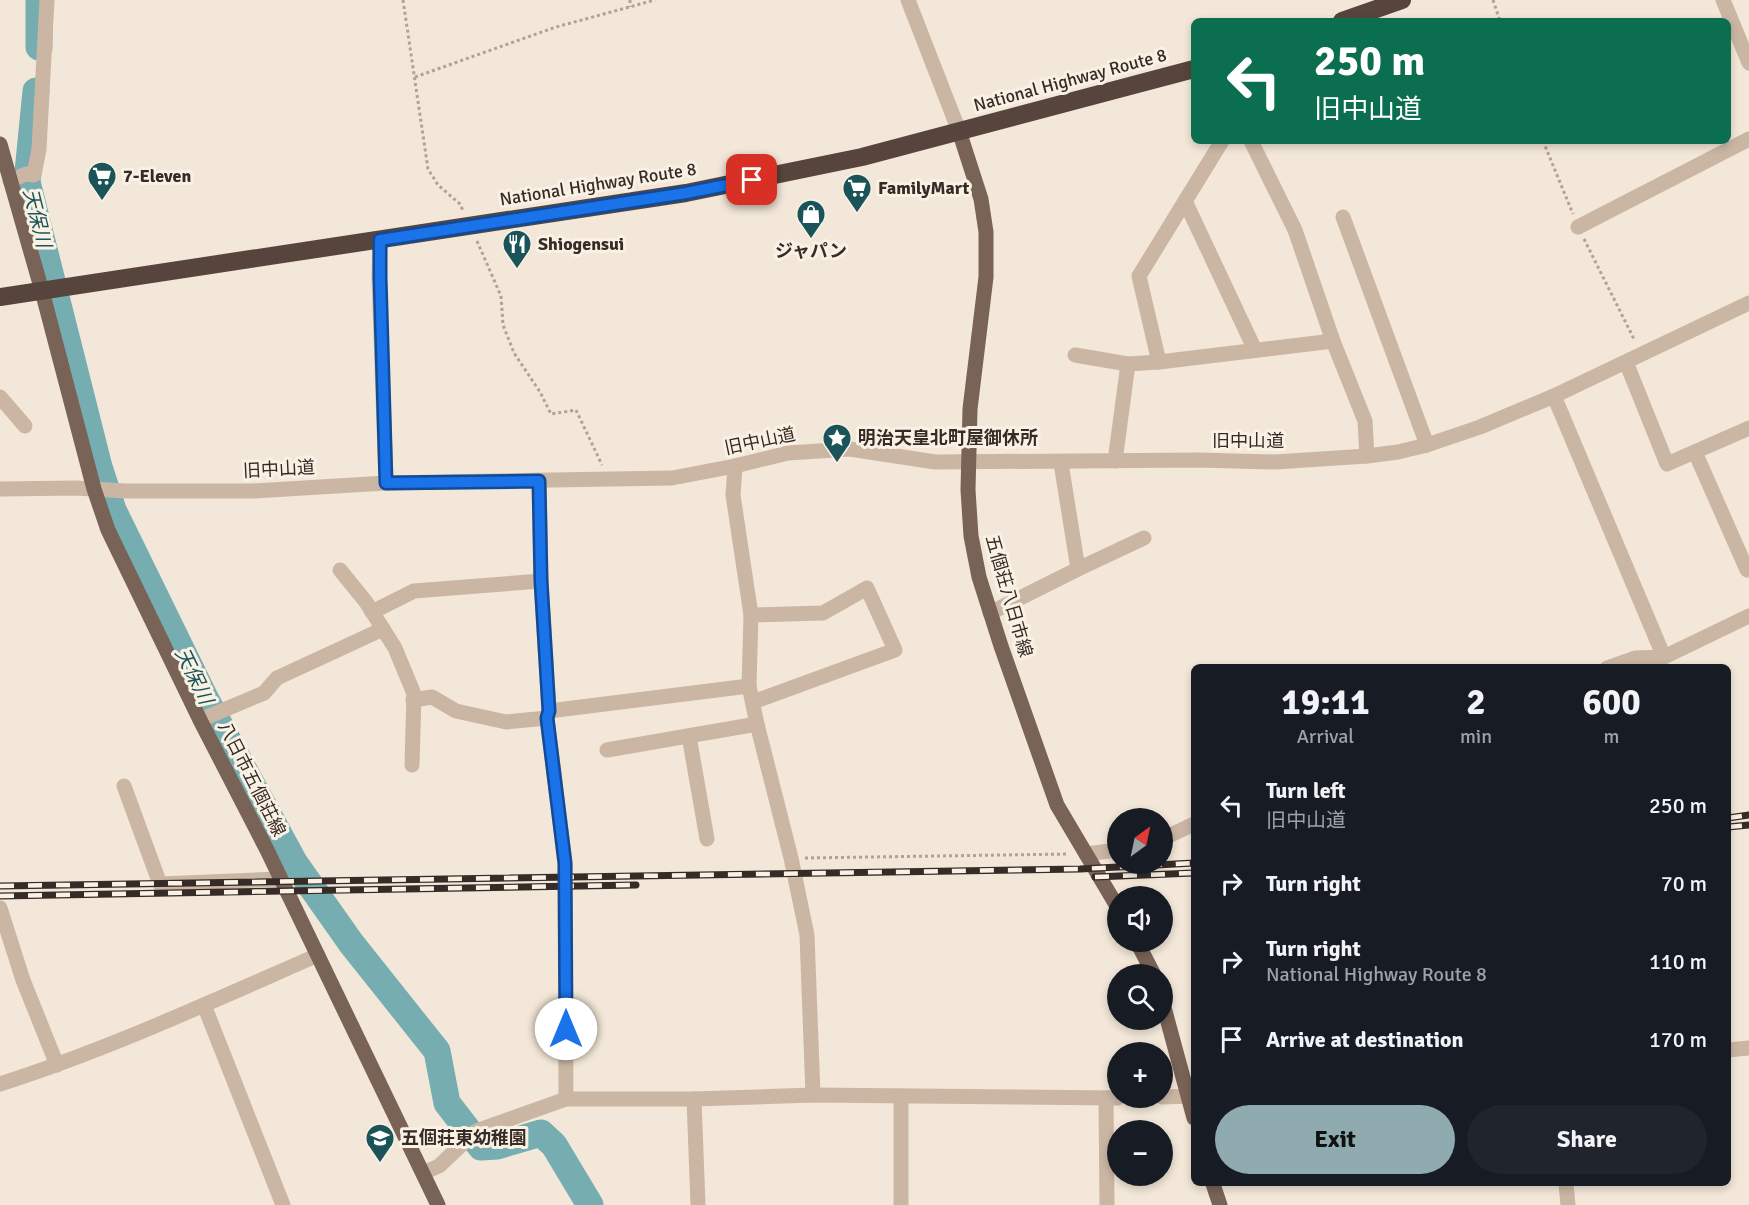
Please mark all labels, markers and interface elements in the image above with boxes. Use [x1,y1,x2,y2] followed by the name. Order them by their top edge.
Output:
[1314,36,1425,87] text: 250 m
[1215,42,1293,120] icon: left
[971,44,1169,116] street label: National Highway Route 8
[1314,93,1422,126] text: 旧中山道
[726,154,777,205] pin
[498,158,698,210] street label: National Highway Route 8
[86,160,118,202] supermarket icon: 7-Eleven
[735,163,768,196] icon: arrive
[123,165,191,187] place label: 7-Eleven
[841,172,873,214] supermarket icon: FamilyMart
[878,177,970,199] place label: FamilyMart
[18,186,57,252] water label: 天保川
[795,198,827,240] shop icon: ジャパン
[501,228,533,270] restaurant icon: Shiogensui
[538,233,624,255] place label: Shiogensui
[775,240,847,262] place label: ジャパン
[821,422,853,464] place icon: 明治天皇北町屋御休所
[722,423,798,459] street label: 旧中山道
[858,427,1038,449] place label: 明治天皇北町屋御休所
[1212,430,1284,452] street label: 旧中山道
[242,456,316,482] street label: 旧中山道
[981,532,1037,660] street label: 五個荘八日市線
[170,644,219,710] water label: 天保川
[1281,680,1370,725] text: 19:11
[1466,680,1486,725] text: 2
[1582,680,1641,725] text: 600
[214,718,290,840] street label: 八日市五個荘線
[1297,724,1354,749] text: Arrival
[1460,724,1492,749] text: min
[1604,724,1620,749] text: m
[1266,777,1346,804] text: Turn left
[1215,789,1248,822] icon: left
[1649,792,1707,819] text: 250 m
[1107,808,1173,874] north arrow
[1107,808,1173,1186] map controls
[1266,808,1346,833] text: 旧中山道
[1215,867,1248,900] icon: right
[1266,870,1361,897] text: Turn right
[1661,870,1707,897] text: 70 m
[1107,886,1173,952] button: sound
[1266,935,1361,962] text: Turn right
[1215,945,1248,978] icon: right
[1649,948,1707,975] text: 110 m
[1266,962,1487,987] text: National Highway Route 8
[1107,964,1173,1030] button: search
[534,997,598,1061] position arrow
[1215,1023,1248,1056] icon: arrive
[1266,1026,1463,1053] text: Arrive at destination
[1649,1026,1707,1053] text: 170 m
[1107,1042,1173,1108] button: +
[1215,1105,1455,1174] button: Exit
[1467,1105,1707,1174] button: Share
[1107,1120,1173,1186] button: −
[364,1122,396,1164] school or university icon: 五個荘東幼稚園
[401,1127,527,1149] place label: 五個荘東幼稚園

